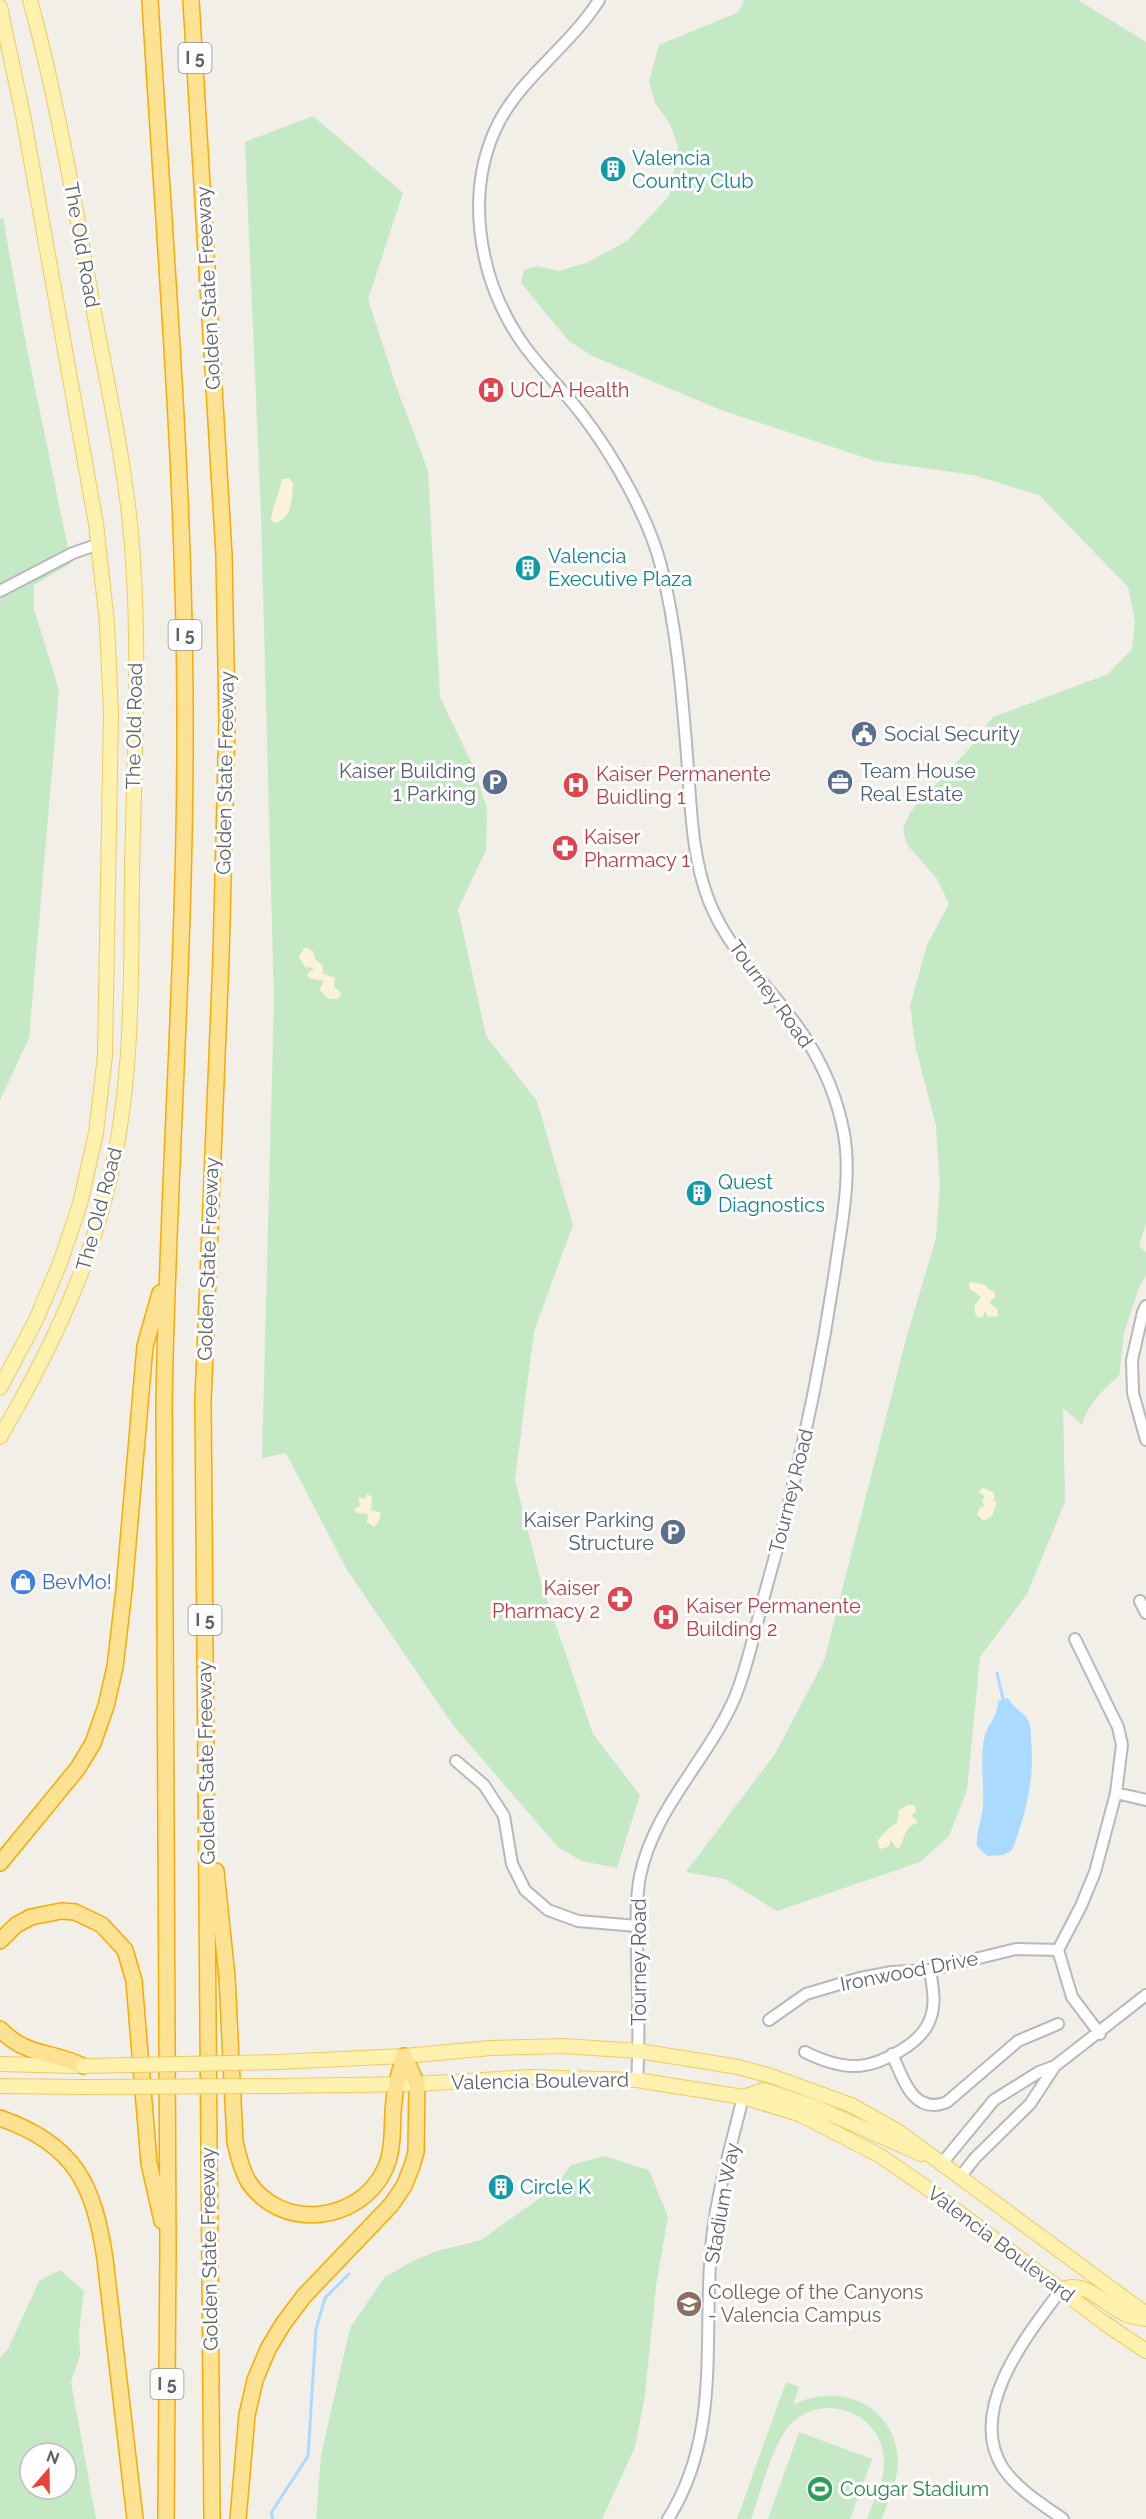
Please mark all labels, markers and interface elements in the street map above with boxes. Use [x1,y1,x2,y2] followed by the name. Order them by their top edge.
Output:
[178,43,212,73] road number: I 5
[632,146,754,193] place label: Valencia Country Club
[598,154,628,184] building icon: Valencia Country Club
[59,181,105,309] street label: The Old Road
[191,185,225,390] street label: Golden State Freeway
[476,375,506,405] hospital icon: UCLA Health
[510,378,630,402] place label: UCLA Health
[548,544,692,591] place label: Valencia Executive Plaza
[513,553,543,583] building icon: Valencia Executive Plaza
[168,620,201,650] road number: I 5
[121,662,147,790] street label: The Old Road
[211,671,239,875] street label: Golden State Freeway
[849,719,879,749] public building icon: Social Security
[884,722,1020,746] place label: Social Security
[339,759,476,806] place label: Kaiser Building 1 Parking
[860,759,976,806] place label: Team House Real Estate
[596,762,771,809] place label: Kaiser Permanente Buidling 1
[480,767,510,797] parking icon: Kaiser Building 1 Parking
[825,767,855,797] office icon: Team House Real Estate
[561,770,591,800] hospital icon: Kaiser Permanente Buidling 1
[584,825,691,872] place label: Kaiser Pharmacy 1
[550,833,580,863] pharmacy icon: Kaiser Pharmacy 1
[724,935,818,1053] street label: Tourney Road
[71,1145,127,1273] street label: The Old Road
[192,1157,224,1361] street label: Golden State Freeway
[718,1170,825,1217] place label: Quest Diagnostics
[684,1178,714,1208] building icon: Quest Diagnostics
[764,1426,818,1556] street label: Tourney Road
[524,1508,654,1555] place label: Kaiser Parking Structure
[658,1517,688,1547] parking icon: Kaiser Parking Structure
[8,1567,38,1597] shop icon: BevMo!
[42,1570,112,1594] place label: BevMo!
[492,1576,600,1623] place label: Kaiser Pharmacy 2
[605,1584,635,1614] pharmacy icon: Kaiser Pharmacy 2
[686,1594,861,1641] place label: Kaiser Permanente Building 2
[651,1602,681,1632] hospital icon: Kaiser Permanente Building 2
[188,1605,222,1635] road number: I 5
[192,1661,220,1865] street label: Golden State Freeway
[627,1898,651,2026] street label: Tourney Road
[838,1946,980,1996] street label: Ironwood Drive
[451,2067,629,2095] street label: Valencia Boulevard
[700,2141,744,2265] street label: Stadium Way
[195,2147,223,2351] street label: Golden State Freeway
[486,2172,516,2202] building icon: Circle K
[520,2175,591,2199] place label: Circle K
[923,2181,1079,2307] street label: Valencia Boulevard
[708,2280,923,2327] place label: College of the Canyons - Valencia Campus
[674,2289,704,2319] school or university icon: College of the Canyons - Valencia Campus
[150,2369,184,2399] road number: I 5
[18,2441,78,2501] north arrow
[44,2446,62,2468] text: N
[805,2474,835,2504] sports icon: Cougar Stadium
[840,2477,989,2501] place label: Cougar Stadium

